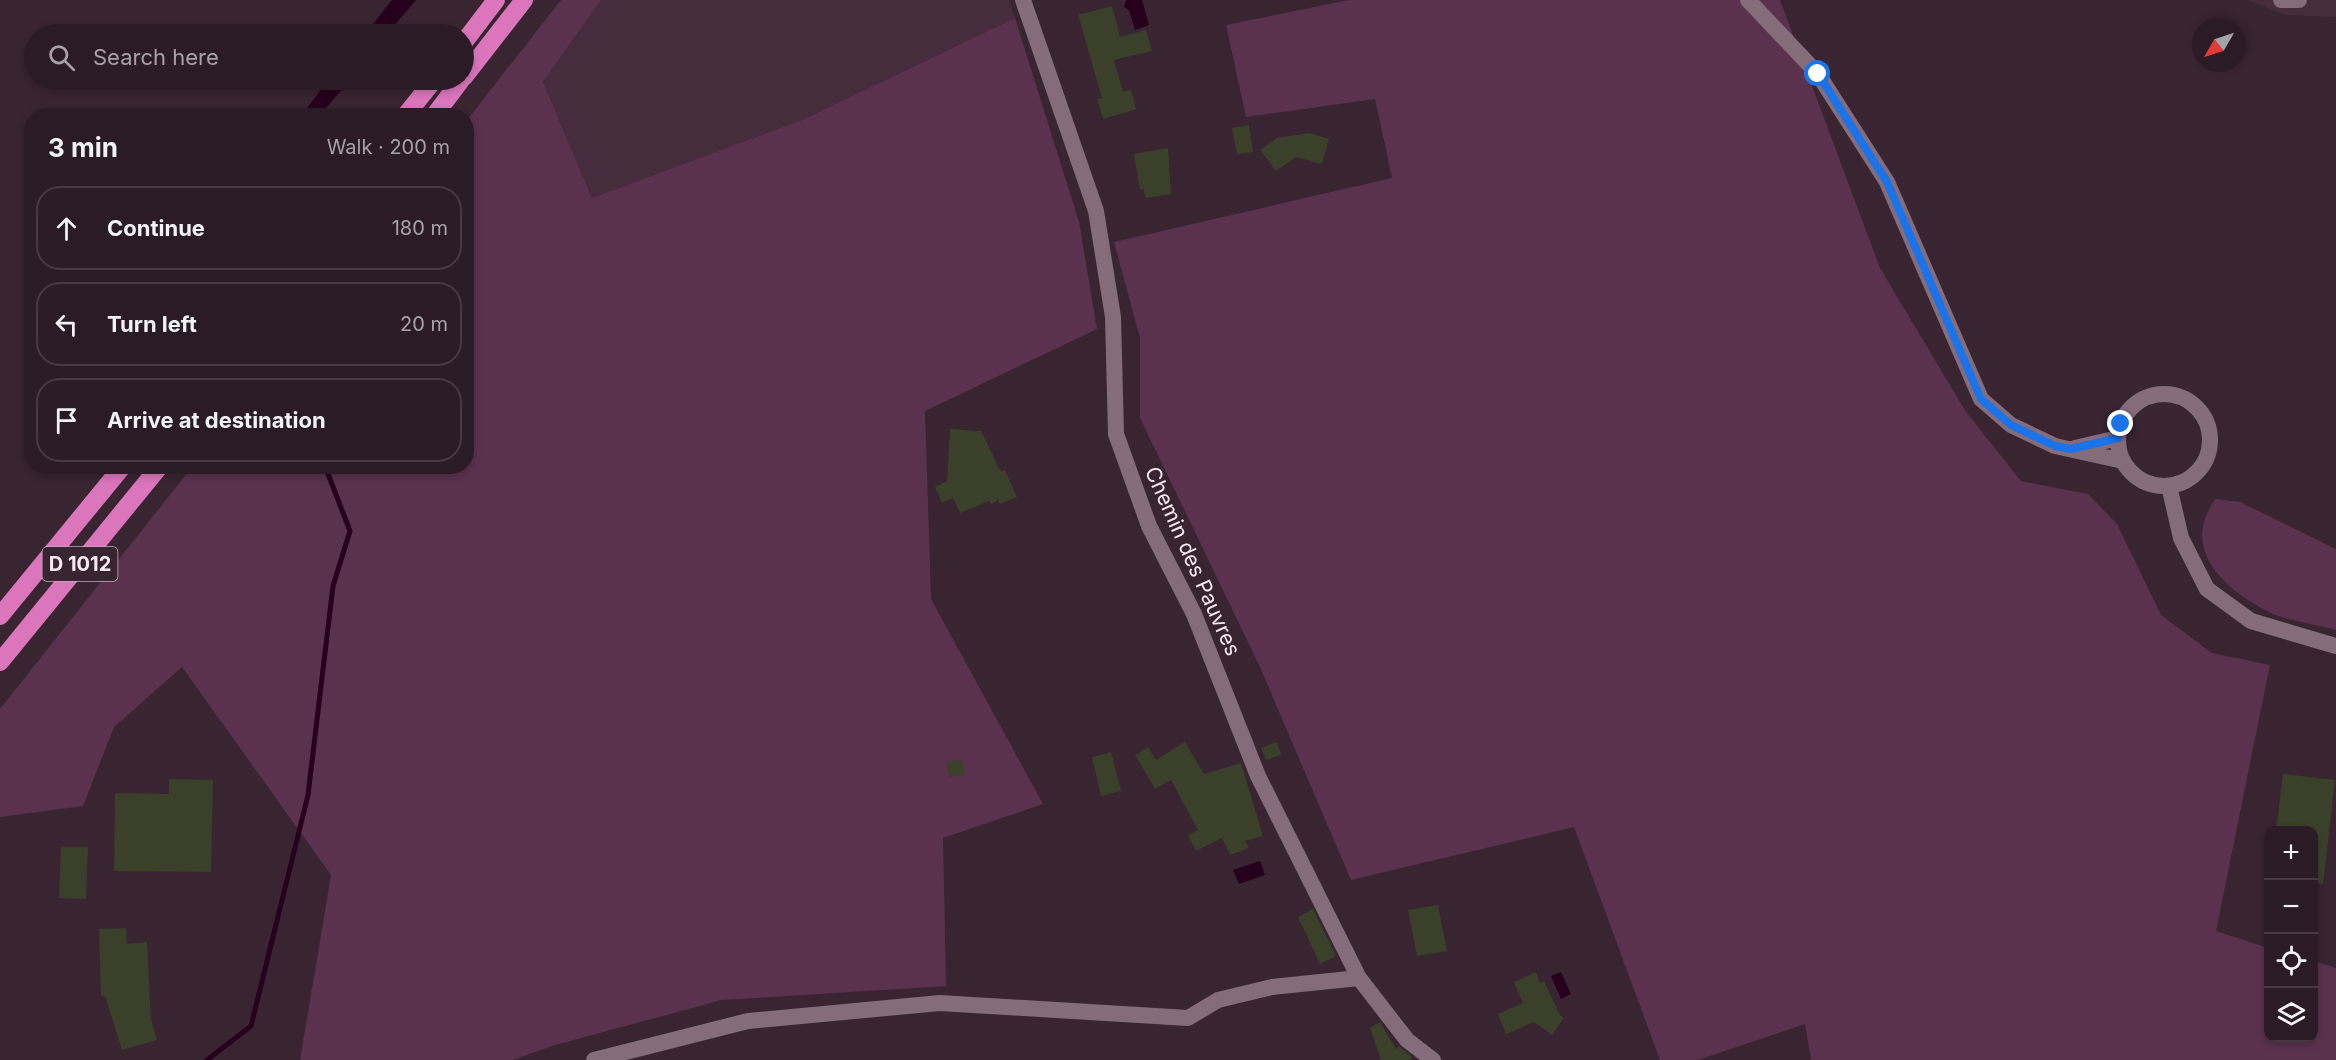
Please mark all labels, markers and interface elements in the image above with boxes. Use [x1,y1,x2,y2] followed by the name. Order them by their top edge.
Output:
[2192,18,2246,72] north arrow
[24,24,474,90] search box
[45,41,78,74] icon: search
[93,44,219,70] text: Search here
[1804,60,1830,86] route start
[48,132,118,163] text: 3 min
[327,135,450,159] text: Walk · 200 m
[50,212,83,245] icon: ahead
[107,215,205,241] text: Continue
[392,216,448,240] text: 180 m
[50,308,83,341] icon: left
[107,311,197,337] text: Turn left
[400,312,448,336] text: 20 m
[50,404,83,437] icon: arrive
[107,407,326,433] text: Arrive at destination
[2107,410,2133,436] route end
[1140,463,1246,659] street label: Chemin des Pauvres
[42,547,118,581] road number: D 1012
[2264,826,2318,1042] map controls
[2264,826,2318,880] button: +
[2264,880,2318,934] button: −
[2264,934,2318,988] button: locate
[2264,988,2318,1042] button: layers

